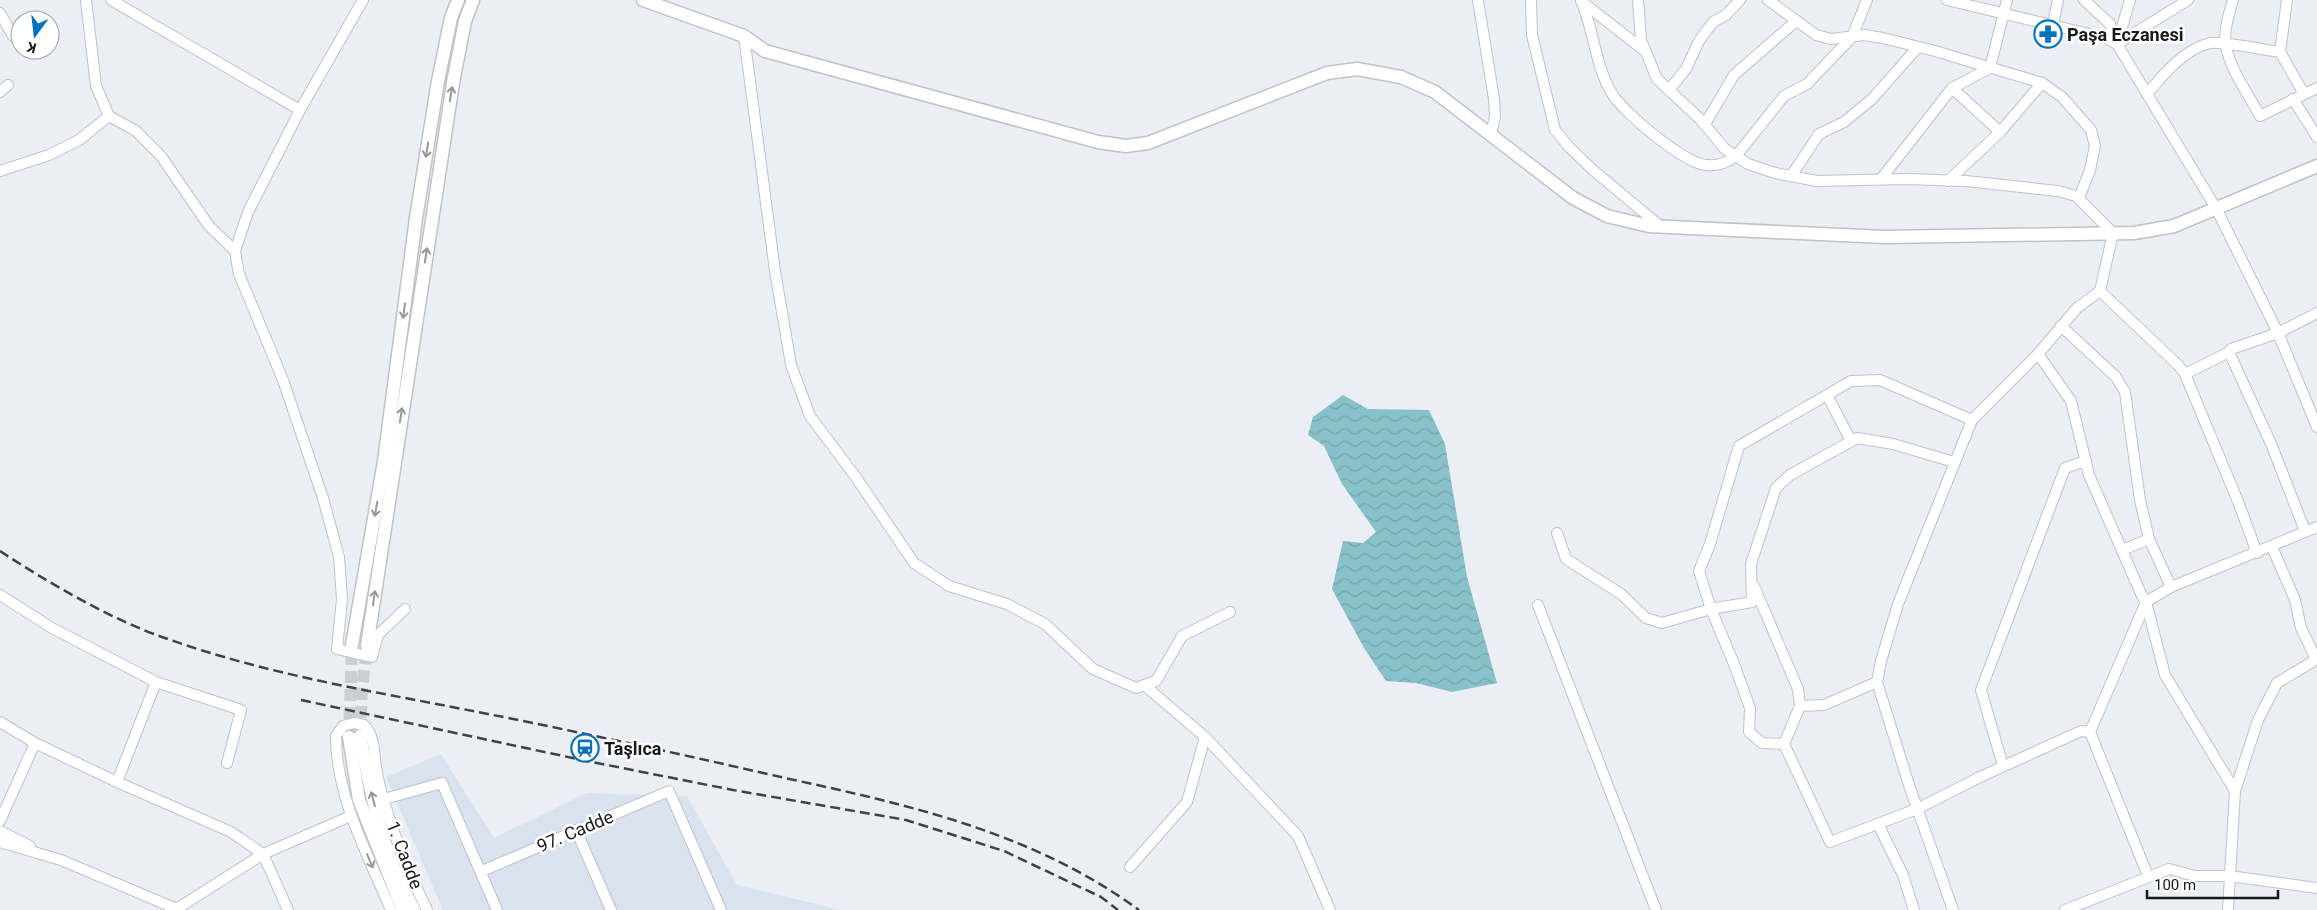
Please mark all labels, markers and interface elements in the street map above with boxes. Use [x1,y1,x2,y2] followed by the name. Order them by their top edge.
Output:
[10,10,60,60] north arrow
[2033,19,2063,49] pharmacy icon: Paşa Eczanesi
[2067,24,2183,45] place label: Paşa Eczanesi
[25,39,38,56] text: K
[446,86,456,102] one-way arrow
[421,142,431,158] one-way arrow
[421,247,431,263] one-way arrow
[398,303,408,319] one-way arrow
[396,407,406,423] one-way arrow
[370,501,380,517] one-way arrow
[369,590,379,606] one-way arrow
[570,733,600,763] station icon: Taşlıca
[604,738,662,759] place label: Taşlıca
[368,791,377,807] one-way arrow
[534,806,616,856] street label: 97. Cadde
[383,818,427,892] street label: 1. Cadde
[366,853,376,868] one-way arrow
[2147,868,2278,900] scale bar
[2154,876,2196,894] text: 100 m

